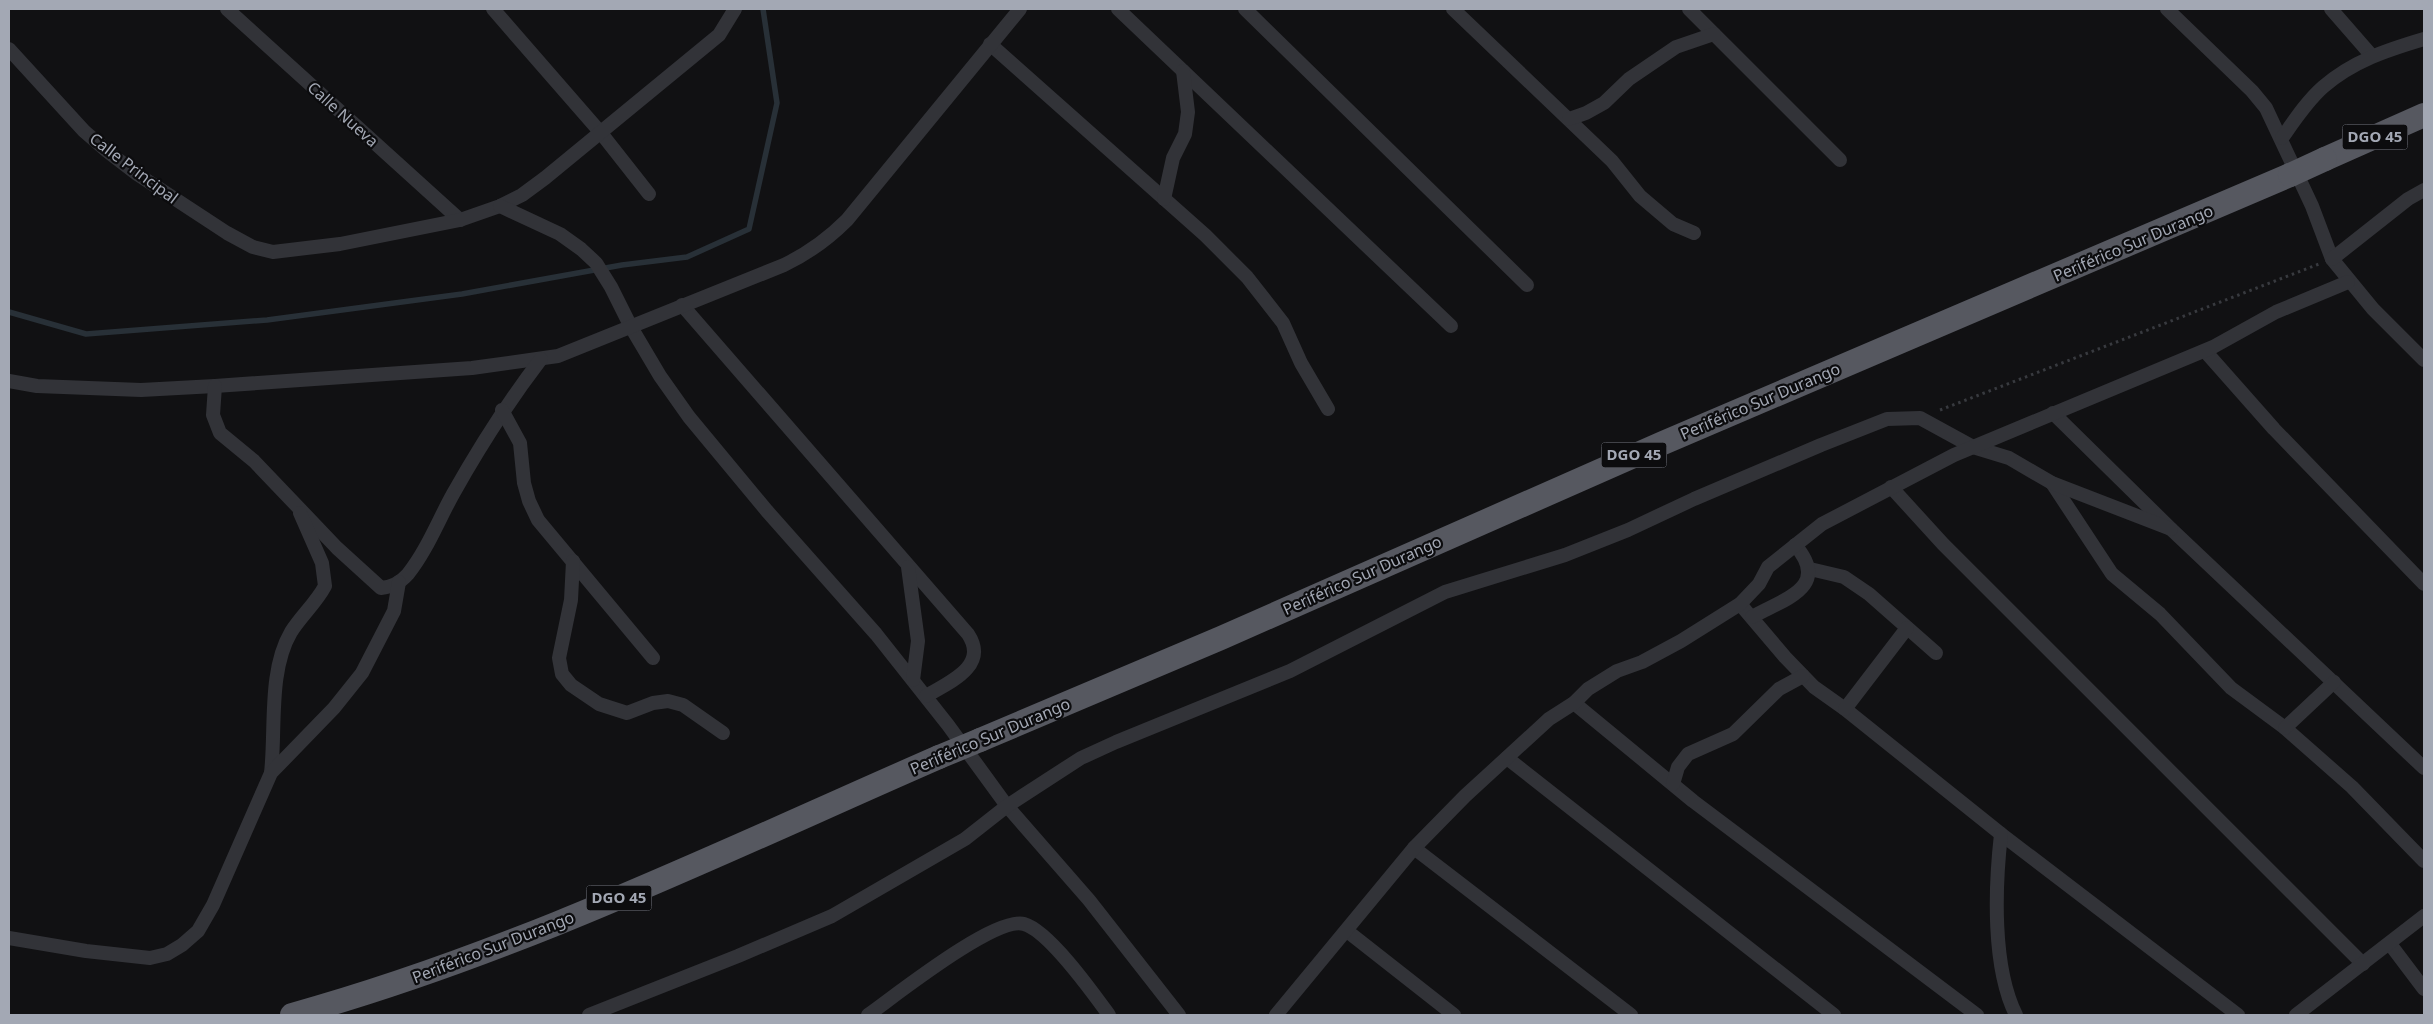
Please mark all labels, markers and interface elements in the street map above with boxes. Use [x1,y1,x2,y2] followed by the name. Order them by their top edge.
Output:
[303,76,383,152] street label: Calle Nueva
[2342,124,2408,150] road number: DGO 45
[85,127,183,209] street label: Calle Principal
[2050,199,2216,287] street label: Periférico Sur Durango
[1677,357,1843,445] street label: Periférico Sur Durango
[1602,442,1666,468] road number: DGO 45
[1279,530,1445,620] street label: Periférico Sur Durango
[907,692,1073,780] street label: Periférico Sur Durango
[586,886,652,910] road number: DGO 45
[409,906,577,988] street label: Periférico Sur Durango

